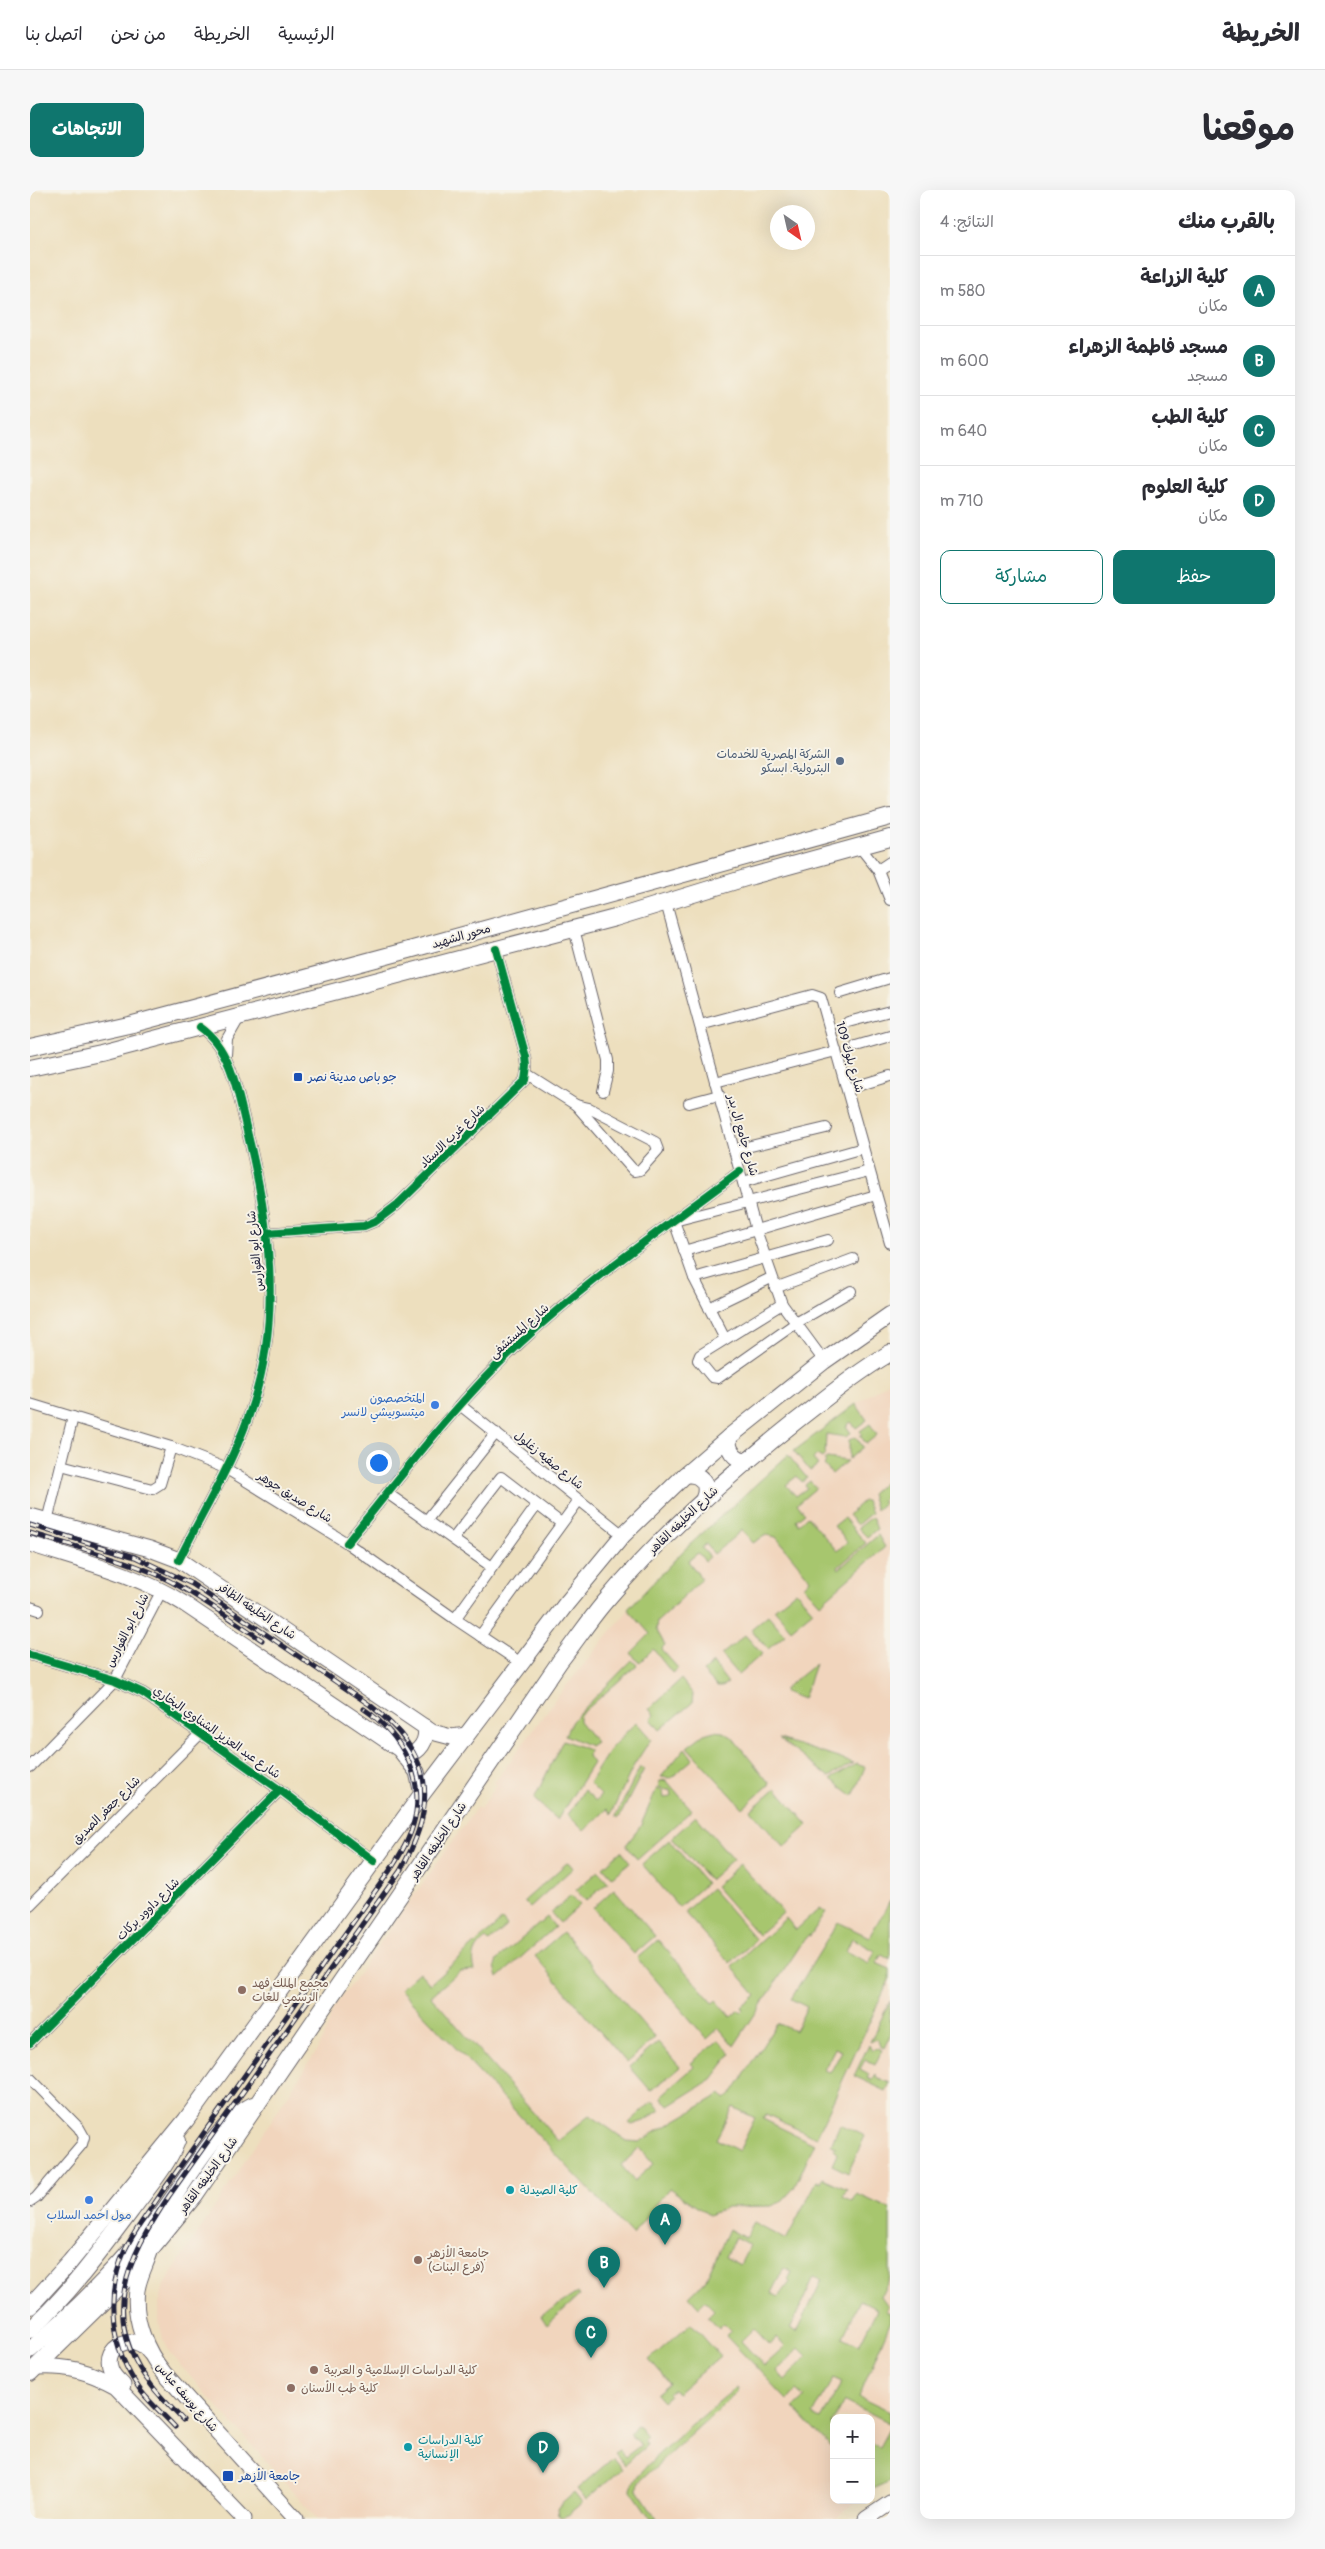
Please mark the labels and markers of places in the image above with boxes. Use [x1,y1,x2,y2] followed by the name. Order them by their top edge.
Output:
[716,747,830,776] place label: الشركة المصرية للخدمات البترولية. ابسكو
[834,755,846,767] marker: الشركة المصرية للخدمات البترولية. ابسكو
[307,1070,397,1085] place label: جو باص مدينة نصر
[292,1071,304,1083] marker: جو باص مدينة نصر
[341,1391,425,1423] place label: المتخصصون ميتسوبيشي لانسر
[429,1399,441,1411] marker: المتخصصون ميتسوبيشي لانسر
[252,1976,329,2008] place label: مجمع الملك فهد الرسمي للغات
[236,1984,248,1996] marker: مجمع الملك فهد الرسمي للغات
[520,2183,578,2198] place label: كلية الصيدلة
[504,2184,516,2196] marker: كلية الصيدلة
[83,2194,95,2206] marker: مول احمد السلاب
[649,2204,681,2245] pin: A
[47,2208,131,2223] place label: مول احمد السلاب
[427,2245,489,2276] place label: جامعة الأزهر (فرع البنات)
[588,2247,620,2288] pin: B
[412,2254,424,2266] marker: جامعة الأزهر (فرع البنات)
[575,2317,607,2358] pin: C
[324,2363,477,2378] place label: كلية الدراسات الإسلامية و العربية
[308,2364,320,2376] marker: كلية الدراسات الإسلامية و العربية
[301,2380,378,2396] place label: كلية طب الأسنان
[285,2382,297,2394] marker: كلية طب الأسنان
[527,2432,559,2473] pin: D
[418,2433,483,2462] place label: كلية الدراسات الإنسانية
[402,2441,414,2453] marker: كلية الدراسات الإنسانية
[238,2468,300,2484] place label: جامعة الأزهر
[221,2469,235,2483] marker: جامعة الأزهر

